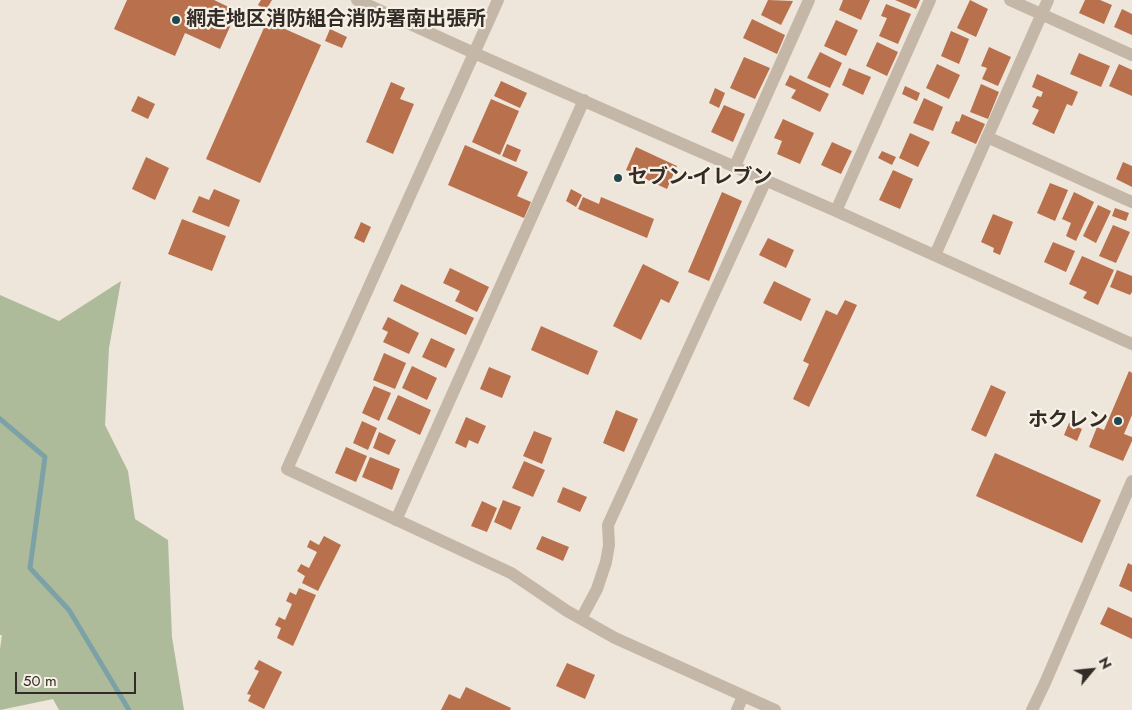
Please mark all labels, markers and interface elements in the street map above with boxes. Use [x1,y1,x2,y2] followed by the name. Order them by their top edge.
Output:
[186,8,486,32] place label: 網走地区消防組合消防署南出張所
[170,14,182,26] marker: 網走地区消防組合消防署南出張所
[628,166,772,190] place label: セブン-イレブン
[612,172,624,184] marker: セブン-イレブン
[1028,409,1108,433] place label: ホクレン
[1112,415,1124,427] marker: ホクレン
[1067,645,1117,695] north arrow
[1094,653,1117,673] text: N
[18,662,139,694] scale bar
[23,670,57,692] text: 50 m

